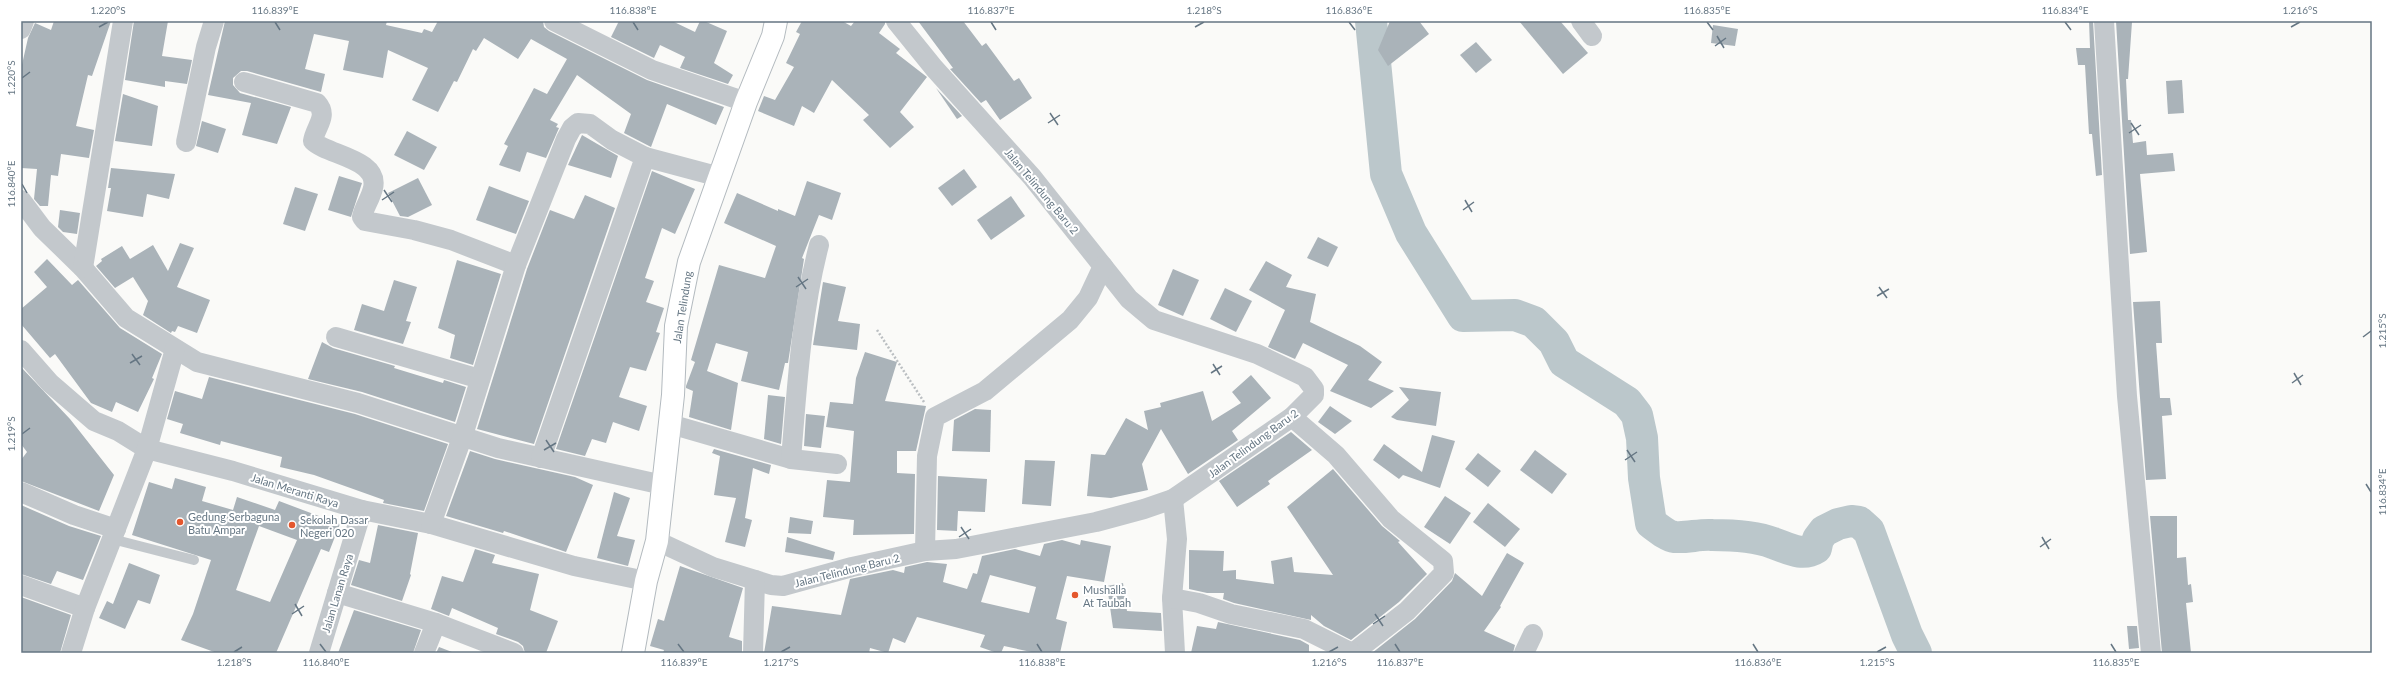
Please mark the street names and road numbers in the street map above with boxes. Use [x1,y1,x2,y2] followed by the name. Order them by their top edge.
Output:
[1002,146,1082,236] street label: Jalan Telindung Baru 2
[670,270,694,344] street label: Jalan Telindung
[1206,406,1300,480] street label: Jalan Telindung Baru 2
[250,470,340,510] street label: Jalan Meranti Raya
[793,551,901,589] street label: Jalan Telindung Baru 2
[319,552,355,634] street label: Jalan Lanan Raya

